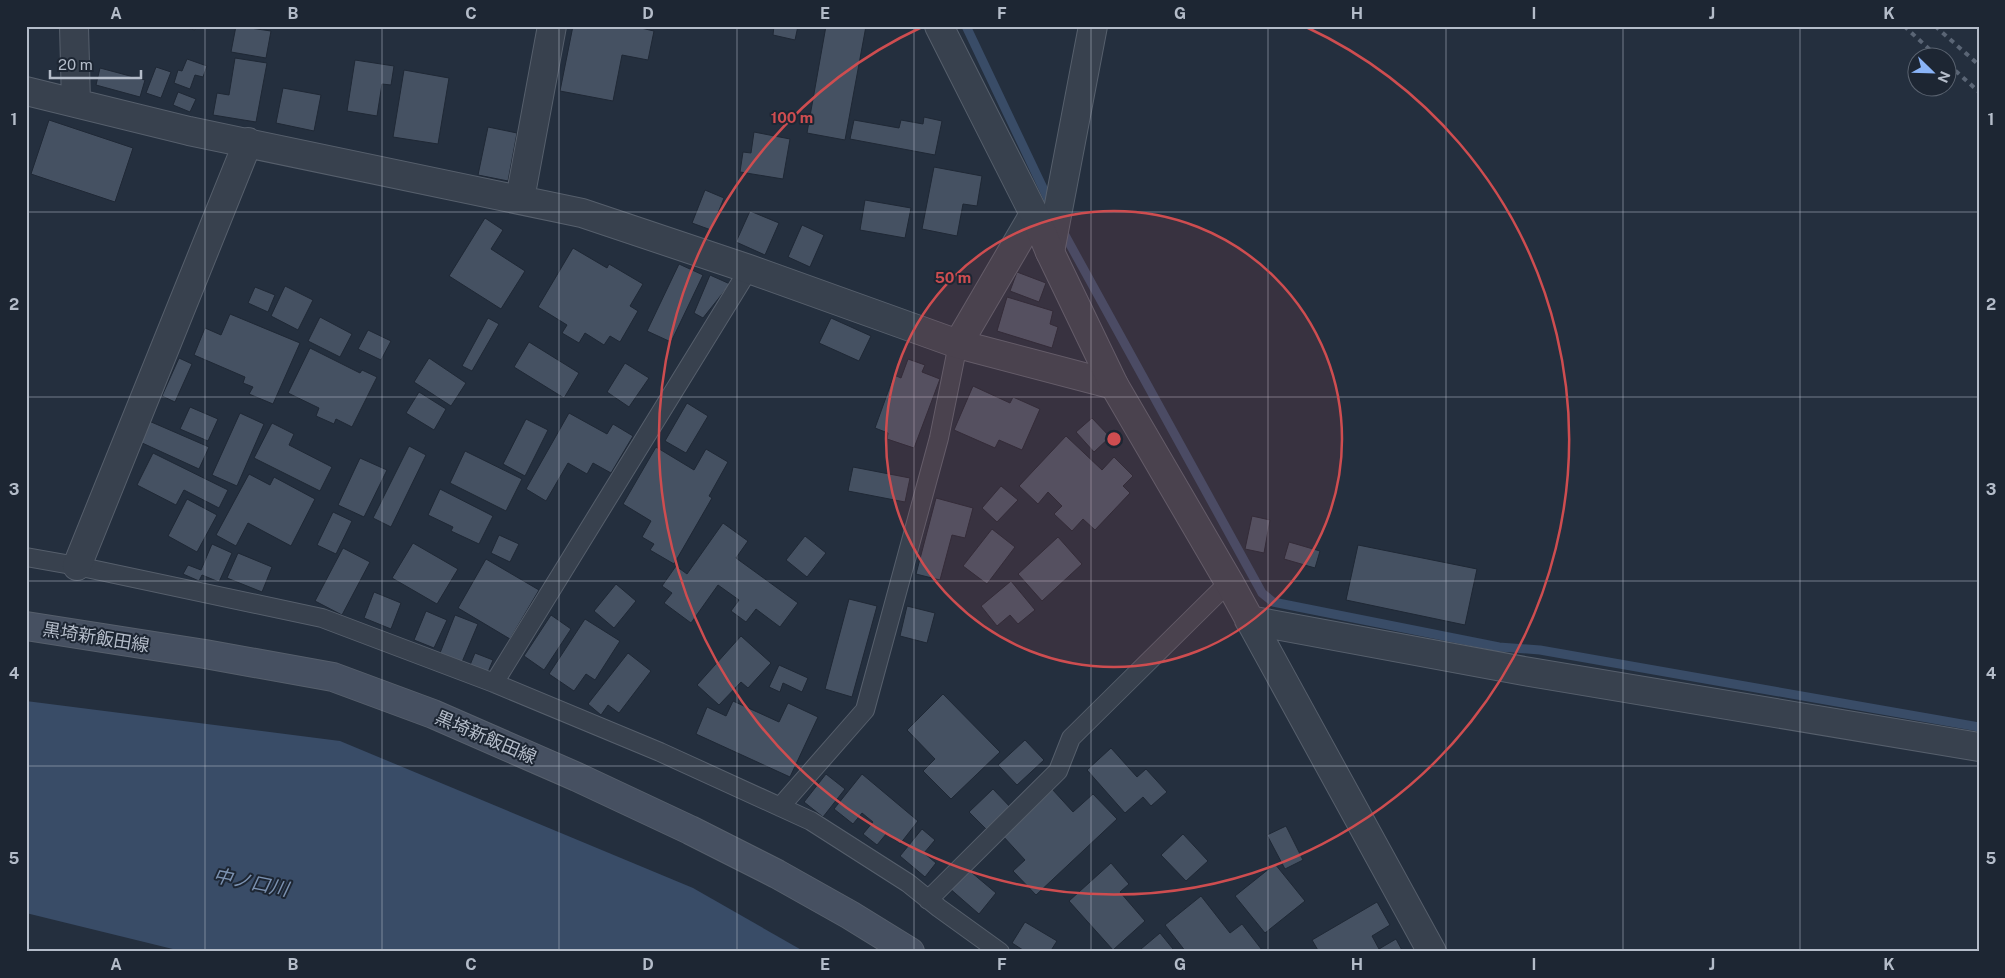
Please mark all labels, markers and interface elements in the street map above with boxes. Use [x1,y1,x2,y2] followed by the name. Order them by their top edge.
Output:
[110,4,122,23] text: A
[288,4,299,23] text: B
[465,4,477,23] text: C
[642,4,654,23] text: D
[820,4,830,23] text: E
[997,4,1007,23] text: F
[1174,4,1186,23] text: G
[1351,4,1363,23] text: H
[1532,4,1536,23] text: I
[1709,4,1715,23] text: J
[1883,4,1895,23] text: K
[50,48,141,80] scale bar
[1908,48,1958,98] north arrow
[58,56,93,73] text: 20 m
[1934,69,1953,85] text: N
[771,109,813,126] text: 100 m
[11,110,17,129] text: 1
[1988,110,1994,129] text: 1
[935,269,971,286] text: 50 m
[9,295,19,314] text: 2
[1986,295,1996,314] text: 2
[1105,430,1123,448] centre of rings
[9,480,19,499] text: 3
[1986,480,1996,499] text: 3
[41,618,151,656] street label: 黒埼新飯田線
[9,664,20,683] text: 4
[1986,664,1997,683] text: 4
[432,706,540,768] street label: 黒埼新飯田線
[9,849,20,868] text: 5
[1986,849,1997,868] text: 5
[212,864,292,900] water label: 中ノ口川
[110,955,122,974] text: A
[288,955,299,974] text: B
[465,955,477,974] text: C
[642,955,654,974] text: D
[820,955,830,974] text: E
[997,955,1007,974] text: F
[1174,955,1186,974] text: G
[1351,955,1363,974] text: H
[1532,955,1536,974] text: I
[1709,955,1715,974] text: J
[1883,955,1895,974] text: K

